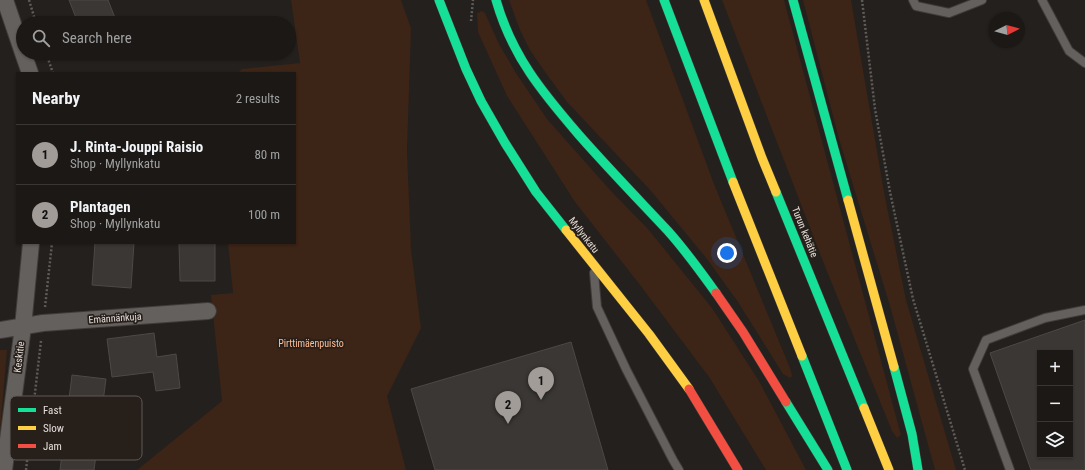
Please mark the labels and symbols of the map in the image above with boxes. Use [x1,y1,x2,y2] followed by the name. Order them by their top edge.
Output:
[989,12,1025,48] north arrow
[790,205,820,259] street label: Turun kehätie
[567,215,601,255] street label: Myllynkatu
[717,243,737,263] your location
[88,311,142,325] street label: Emännänkuja
[278,338,344,349] park label: Pirttimäenpuisto
[12,340,26,373] street label: Keskitie
[528,367,554,400] pin: 1
[495,391,521,424] pin: 2
[10,396,142,460] legend
[43,404,62,417] text: Fast
[43,422,64,435] text: Slow
[43,440,62,453] text: Jam

